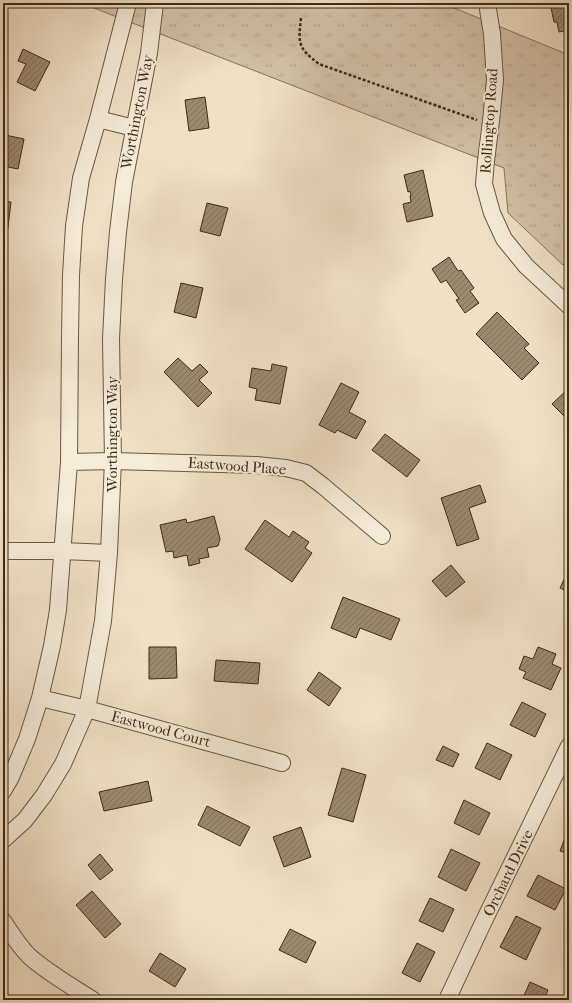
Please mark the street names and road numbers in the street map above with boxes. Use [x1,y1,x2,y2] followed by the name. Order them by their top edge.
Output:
[117,52,157,172] street label: Worthington Way
[476,67,502,174] street label: Rollingtop Road
[103,375,121,493] street label: Worthington Way
[187,454,287,478] street label: Eastwood Place
[109,707,213,751] street label: Eastwood Court
[479,826,537,919] street label: Orchard Drive

